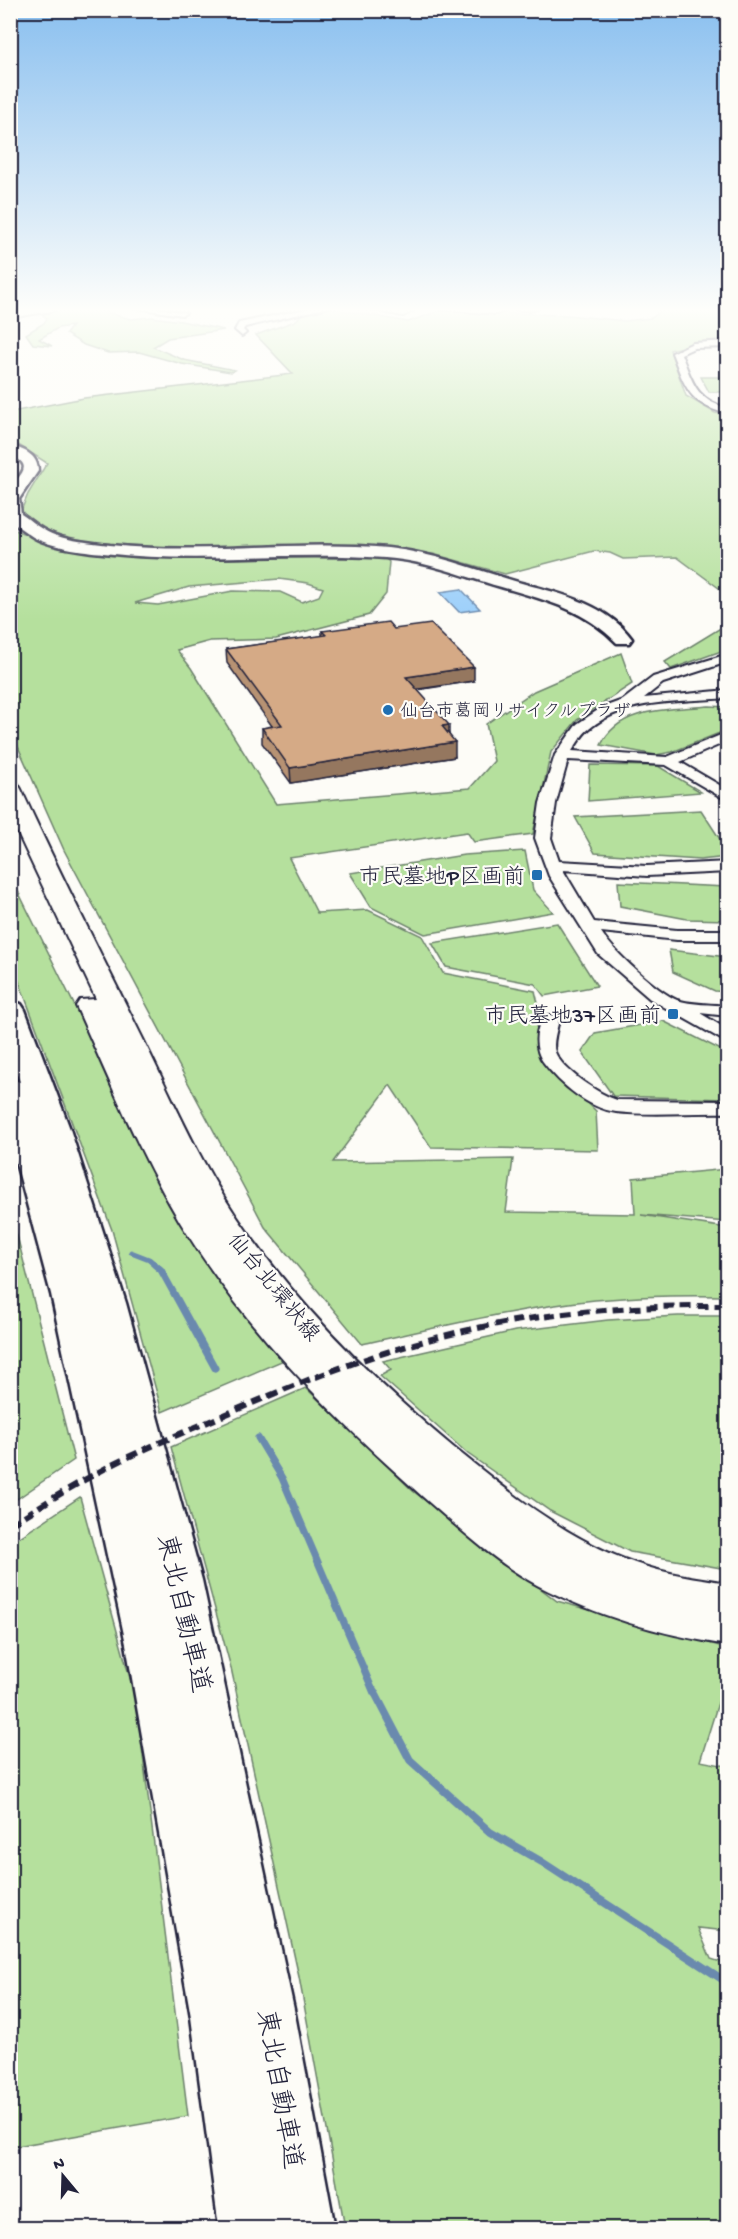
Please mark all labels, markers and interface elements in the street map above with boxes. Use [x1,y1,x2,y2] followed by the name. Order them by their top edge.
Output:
[400,701,631,723] place label: 仙台市葛岡リサイクルプラザ
[381,703,395,717] marker: 仙台市葛岡リサイクルプラザ
[359,865,525,892] place label: 市民墓地P区画前
[530,868,544,882] marker: 市民墓地P区画前
[484,1004,661,1031] place label: 市民墓地37区画前
[666,1007,680,1021] marker: 市民墓地37区画前
[220,1228,324,1348] street label: 仙台北環状線
[147,1531,217,1696] street label: 東北自動車道
[247,2007,309,2172] street label: 東北自動車道
[33,2146,93,2206] north arrow
[51,2154,68,2176] text: N

